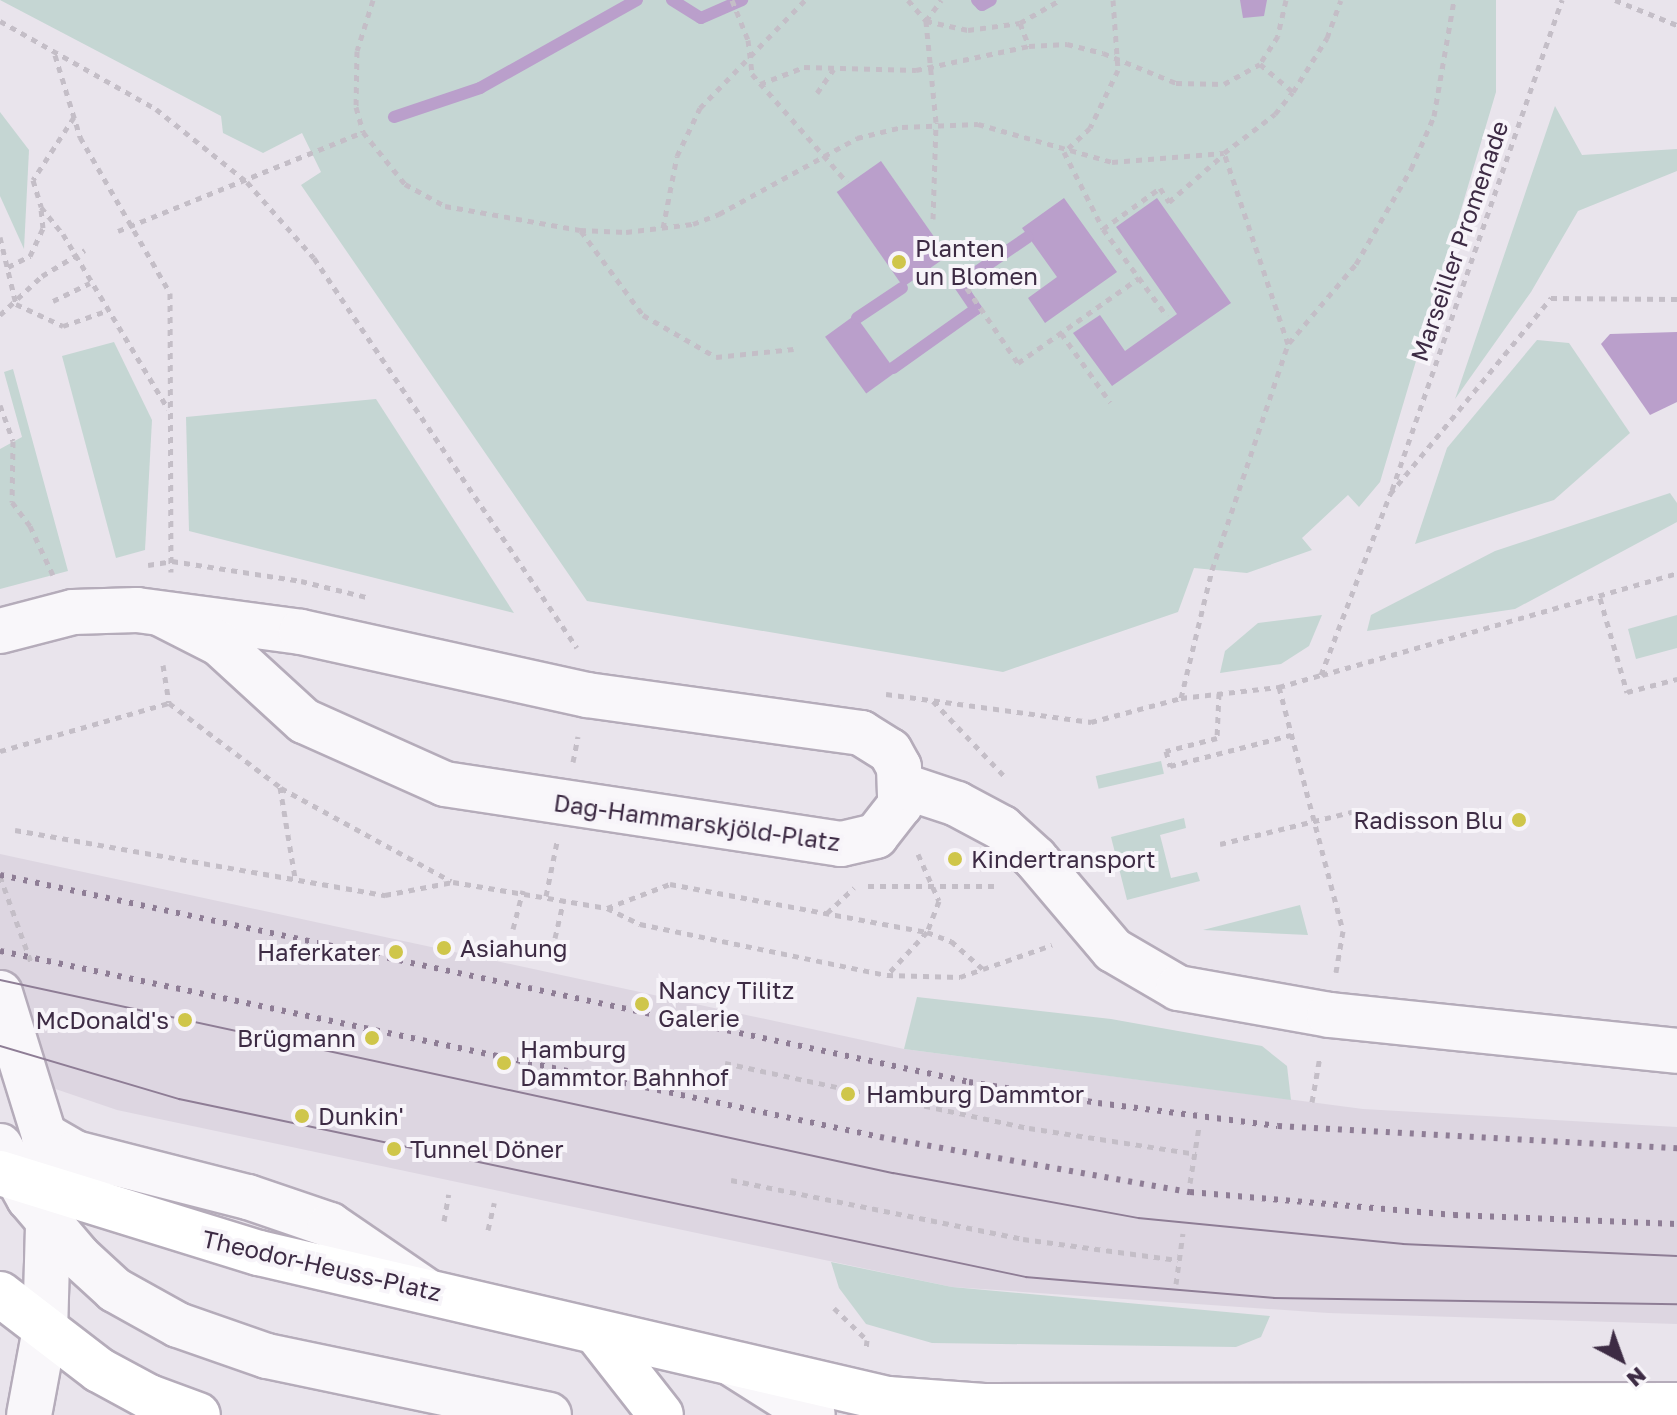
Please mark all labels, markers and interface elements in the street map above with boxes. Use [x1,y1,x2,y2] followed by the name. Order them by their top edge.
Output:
[1404,117,1514,365] street label: Marseiller Promenade
[915,234,1038,290] place label: Planten un Blomen
[890,253,908,271] marker: Planten un Blomen
[552,788,842,856] street label: Dag-Hammarskjöld-Platz
[1353,806,1503,834] place label: Radisson Blu
[1510,811,1528,829] marker: Radisson Blu
[971,845,1156,873] place label: Kindertransport
[946,850,964,868] marker: Kindertransport
[460,934,567,962] place label: Asiahung
[257,938,380,966] place label: Haferkater
[435,939,453,957] marker: Asiahung
[387,943,405,961] marker: Haferkater
[658,976,794,1032] place label: Nancy Tilitz Galerie
[633,995,651,1013] marker: Nancy Tilitz Galerie
[36,1006,169,1034] place label: McDonald's
[176,1011,194,1029] marker: McDonald's
[237,1024,356,1052] place label: Brügmann
[363,1029,381,1047] marker: Brügmann
[520,1035,729,1091] place label: Hamburg Dammtor Bahnhof
[495,1054,513,1072] marker: Hamburg Dammtor Bahnhof
[866,1080,1084,1108] place label: Hamburg Dammtor
[837,1083,859,1105] marker: Hamburg Dammtor
[318,1102,404,1130] place label: Dunkin'
[293,1107,311,1125] marker: Dunkin'
[410,1135,564,1163] place label: Tunnel Döner
[385,1140,403,1158] marker: Tunnel Döner
[200,1223,444,1307] street label: Theodor-Heuss-Platz
[1581,1319,1661,1399] north arrow
[1622,1362,1652,1393] text: N

